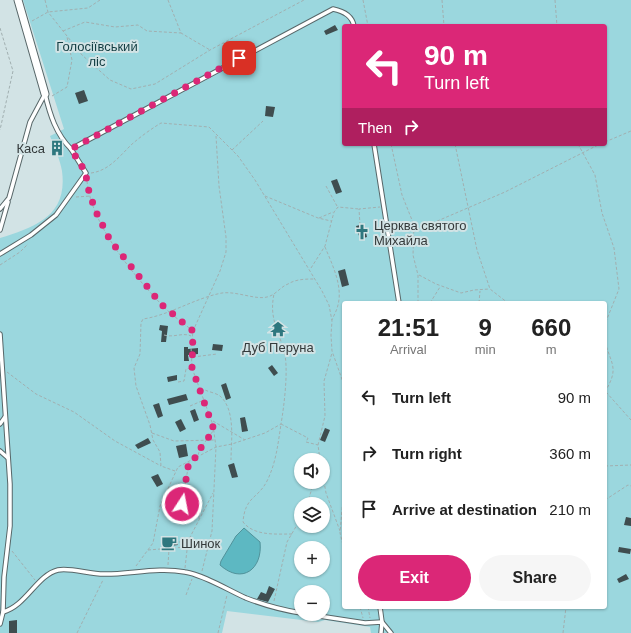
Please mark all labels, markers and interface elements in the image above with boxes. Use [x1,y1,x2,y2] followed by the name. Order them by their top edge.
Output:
[56,39,138,69] park label: Голосіївський ліс
[358,40,410,92] icon: left
[424,40,488,71] text: 90 m
[222,41,256,75] pin
[228,47,250,69] icon: arrive
[424,73,489,93] text: Turn left
[400,116,422,138] icon: right
[358,119,392,136] text: Then
[48,139,66,157] building icon: Каса
[16,141,46,156] place label: Каса
[374,218,466,248] place label: Церква святого Михайла
[353,223,371,241] church icon: Церква святого Михайла
[378,314,439,341] text: 21:51
[478,314,492,341] text: 9
[531,314,571,341] text: 660
[269,320,287,338] temple icon: Дуб Перуна
[242,340,314,355] place label: Дуб Перуна
[390,342,427,357] text: Arrival
[475,342,496,357] text: min
[546,342,557,357] text: m
[358,386,380,408] icon: left
[392,389,451,406] text: Turn left
[558,389,591,406] text: 90 m
[358,442,380,464] icon: right
[392,445,462,462] text: Turn right
[549,445,591,462] text: 360 m
[294,453,330,621] map controls
[294,453,330,489] button: sound
[161,483,203,525] position arrow
[294,497,330,533] button: layers
[358,498,380,520] icon: arrive
[392,501,537,518] text: Arrive at destination
[549,501,591,518] text: 210 m
[160,534,178,552] cafe icon: Шинок
[181,536,221,551] place label: Шинок
[294,541,330,577] button: +
[358,555,471,601] button: Exit
[479,555,591,601] button: Share
[294,585,330,621] button: −

